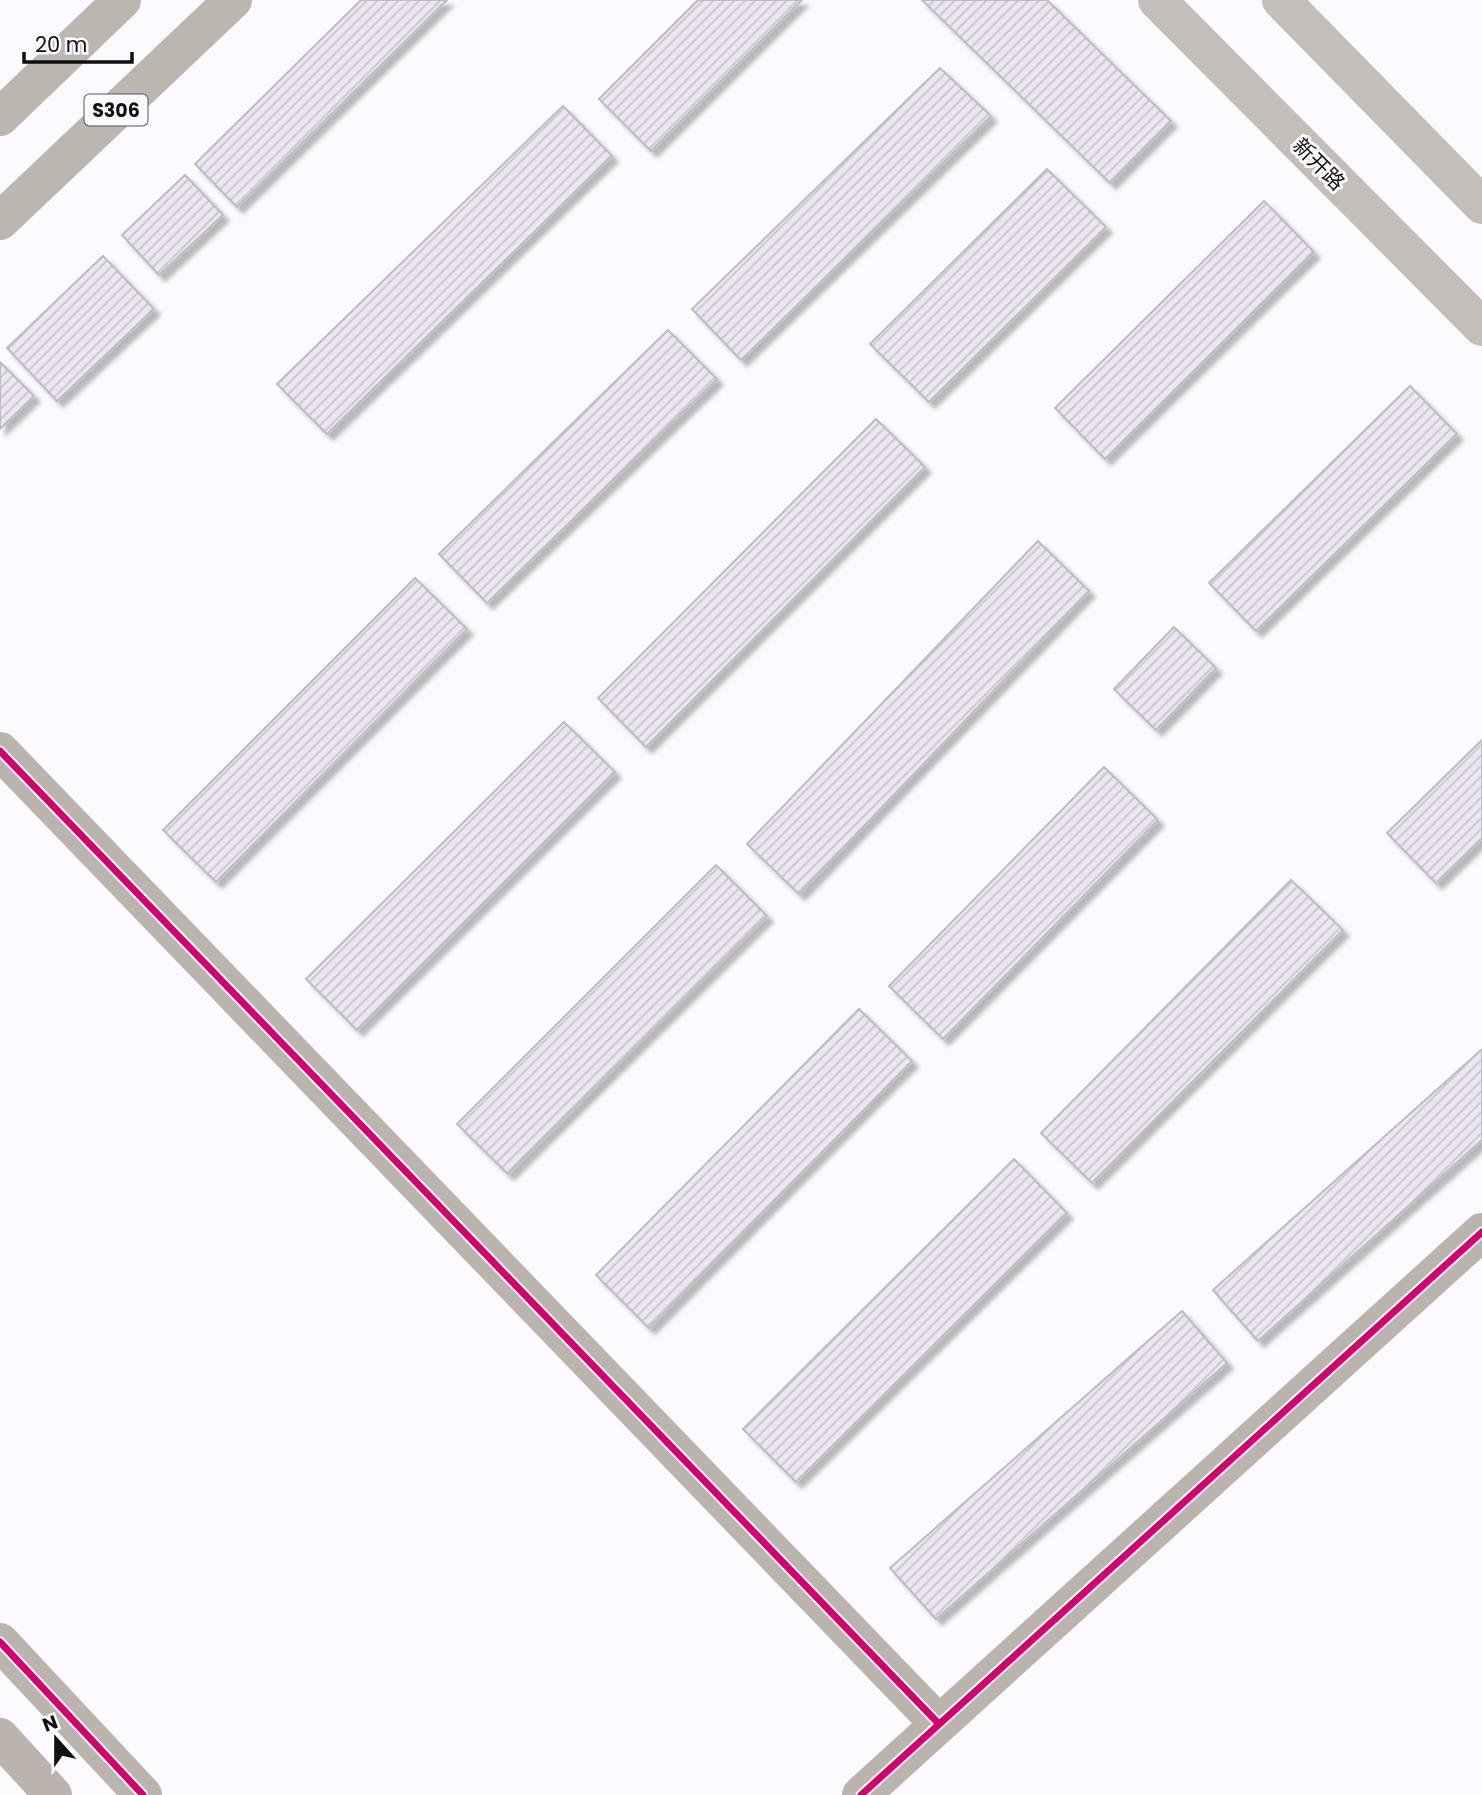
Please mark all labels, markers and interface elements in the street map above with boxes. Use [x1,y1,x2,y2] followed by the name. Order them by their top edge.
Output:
[24,21,133,65] scale bar
[35,30,88,59] text: 20 m
[85,94,148,125] road number: S306
[1286,131,1352,197] street label: 新开路
[21,1704,91,1774] north arrow
[39,1708,62,1739] text: N

